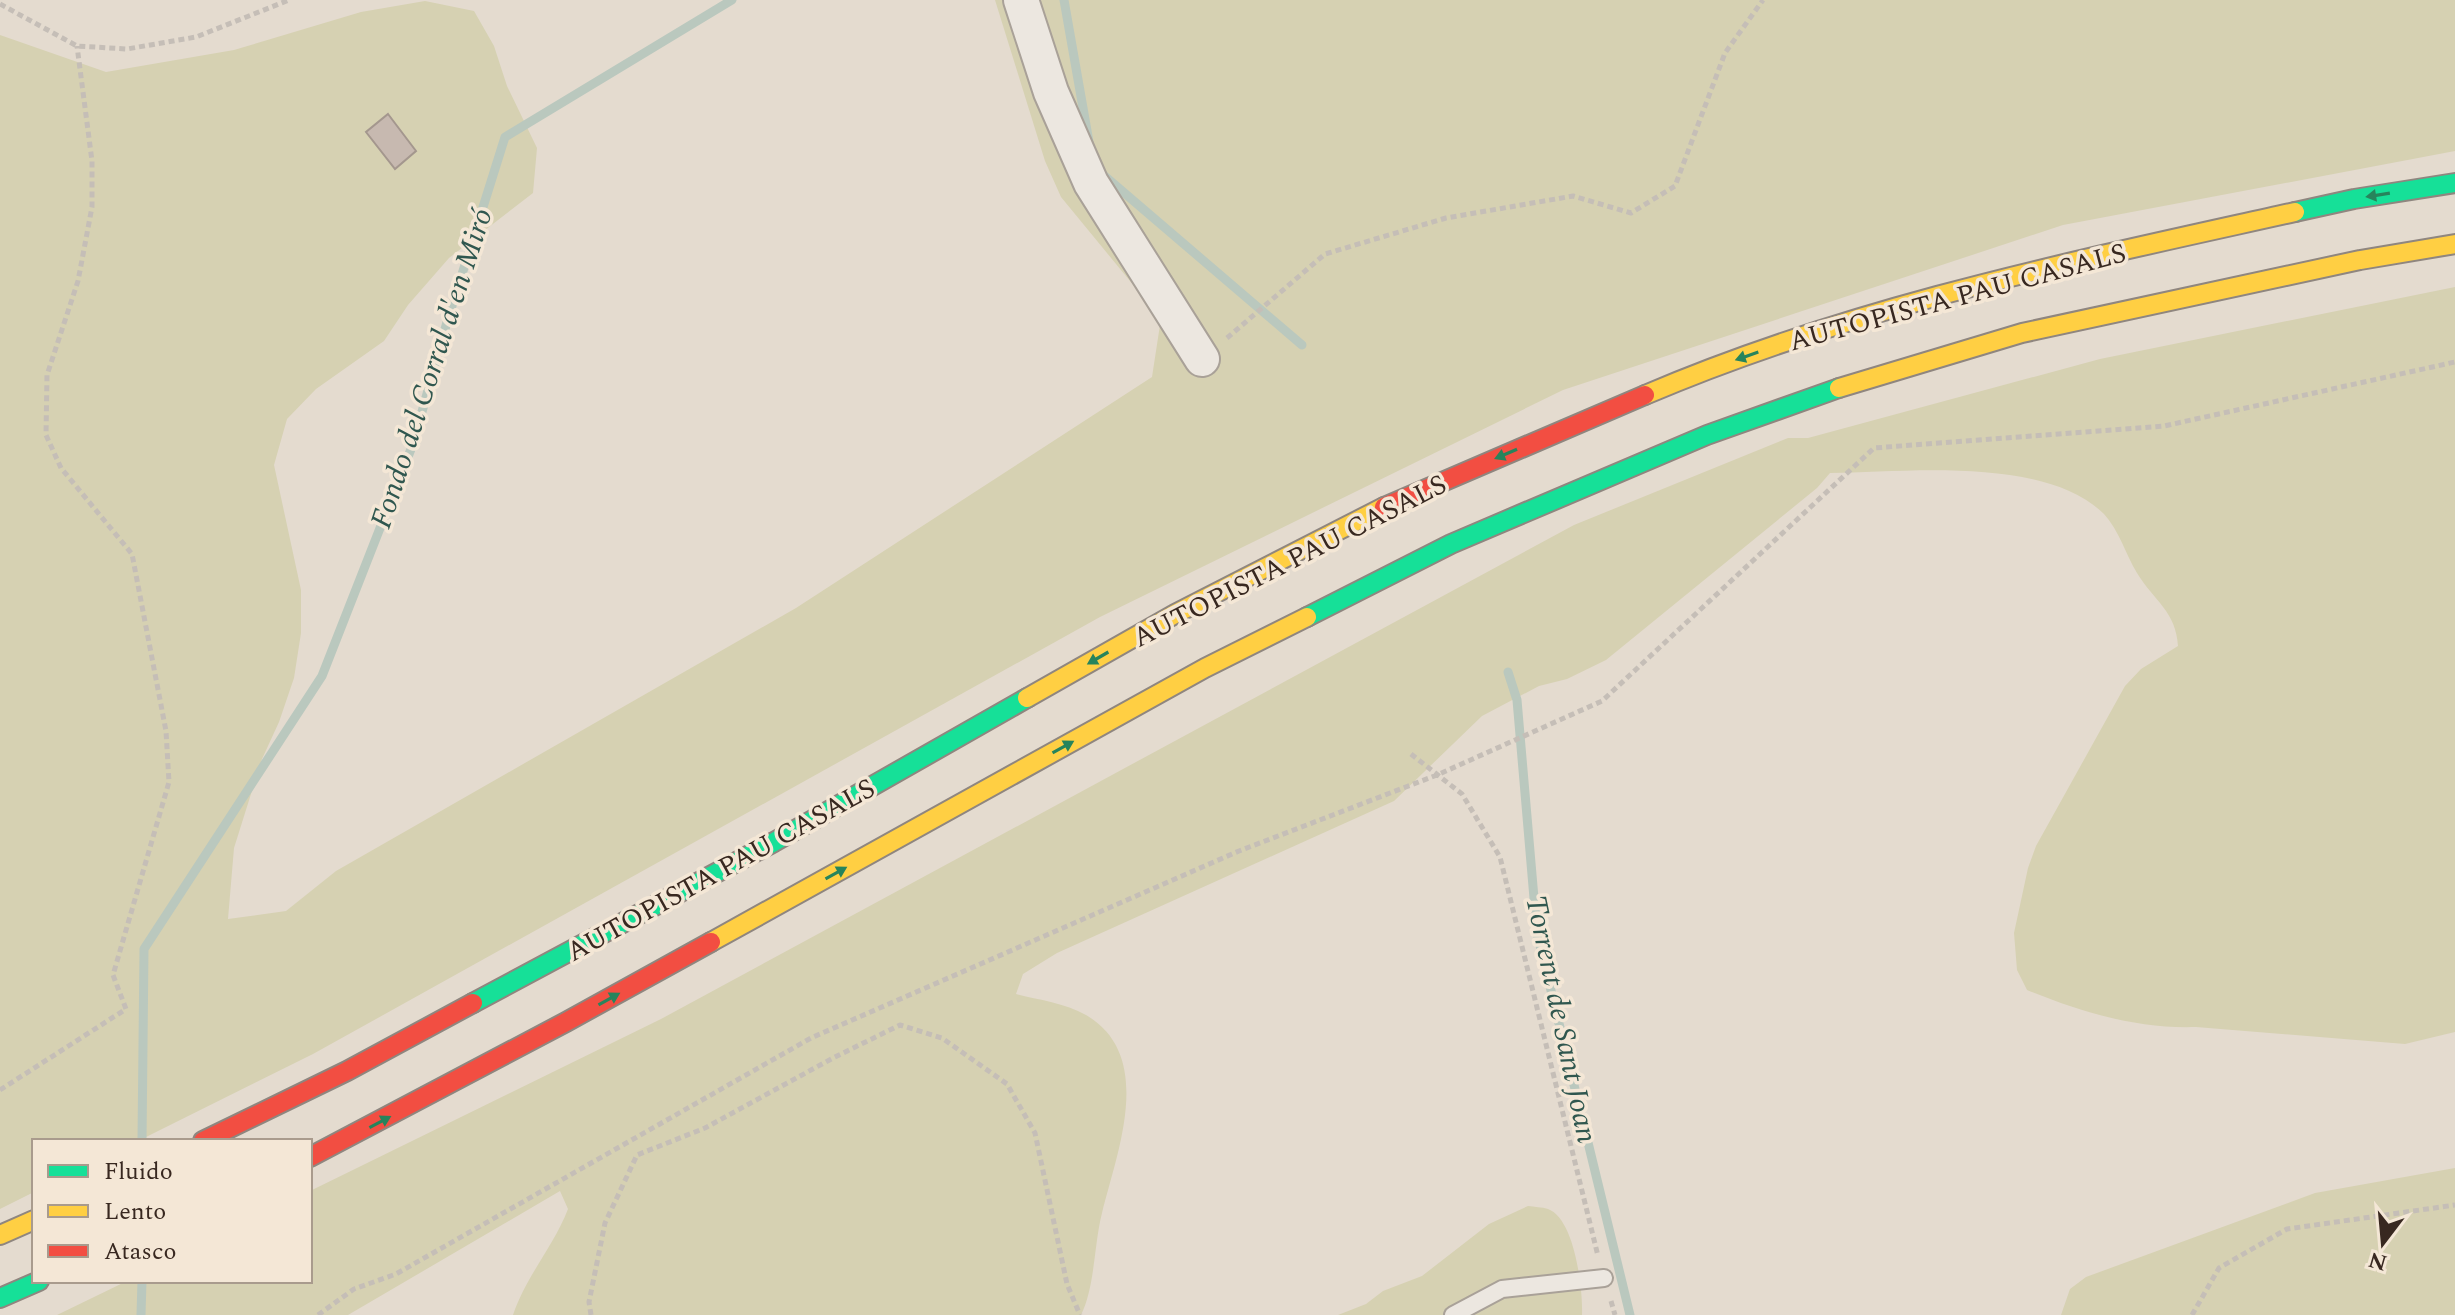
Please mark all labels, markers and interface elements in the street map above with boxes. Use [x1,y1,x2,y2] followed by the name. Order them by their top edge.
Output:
[2365,190,2390,202] one-way arrow
[358,202,506,534] water label: Fondo del Corral d'en Miró
[1784,232,2131,363] street label: AUTOPISTA PAU CASALS
[1735,350,1759,362] one-way arrow
[1494,448,1518,461] one-way arrow
[1125,463,1454,659] street label: AUTOPISTA PAU CASALS
[1087,651,1110,664] one-way arrow
[1052,740,1074,754] one-way arrow
[558,767,883,973] street label: AUTOPISTA PAU CASALS
[825,866,847,880] one-way arrow
[1512,891,1610,1148] water label: Torrent de Sant Joan
[597,992,620,1006] one-way arrow
[368,1116,391,1129] one-way arrow
[32,1139,312,1283] legend
[104,1154,173,1190] text: Fluido
[104,1194,166,1230] text: Lento
[2343,1203,2423,1283] north arrow
[104,1234,176,1270] text: Atasco
[2365,1242,2391,1279] text: N

